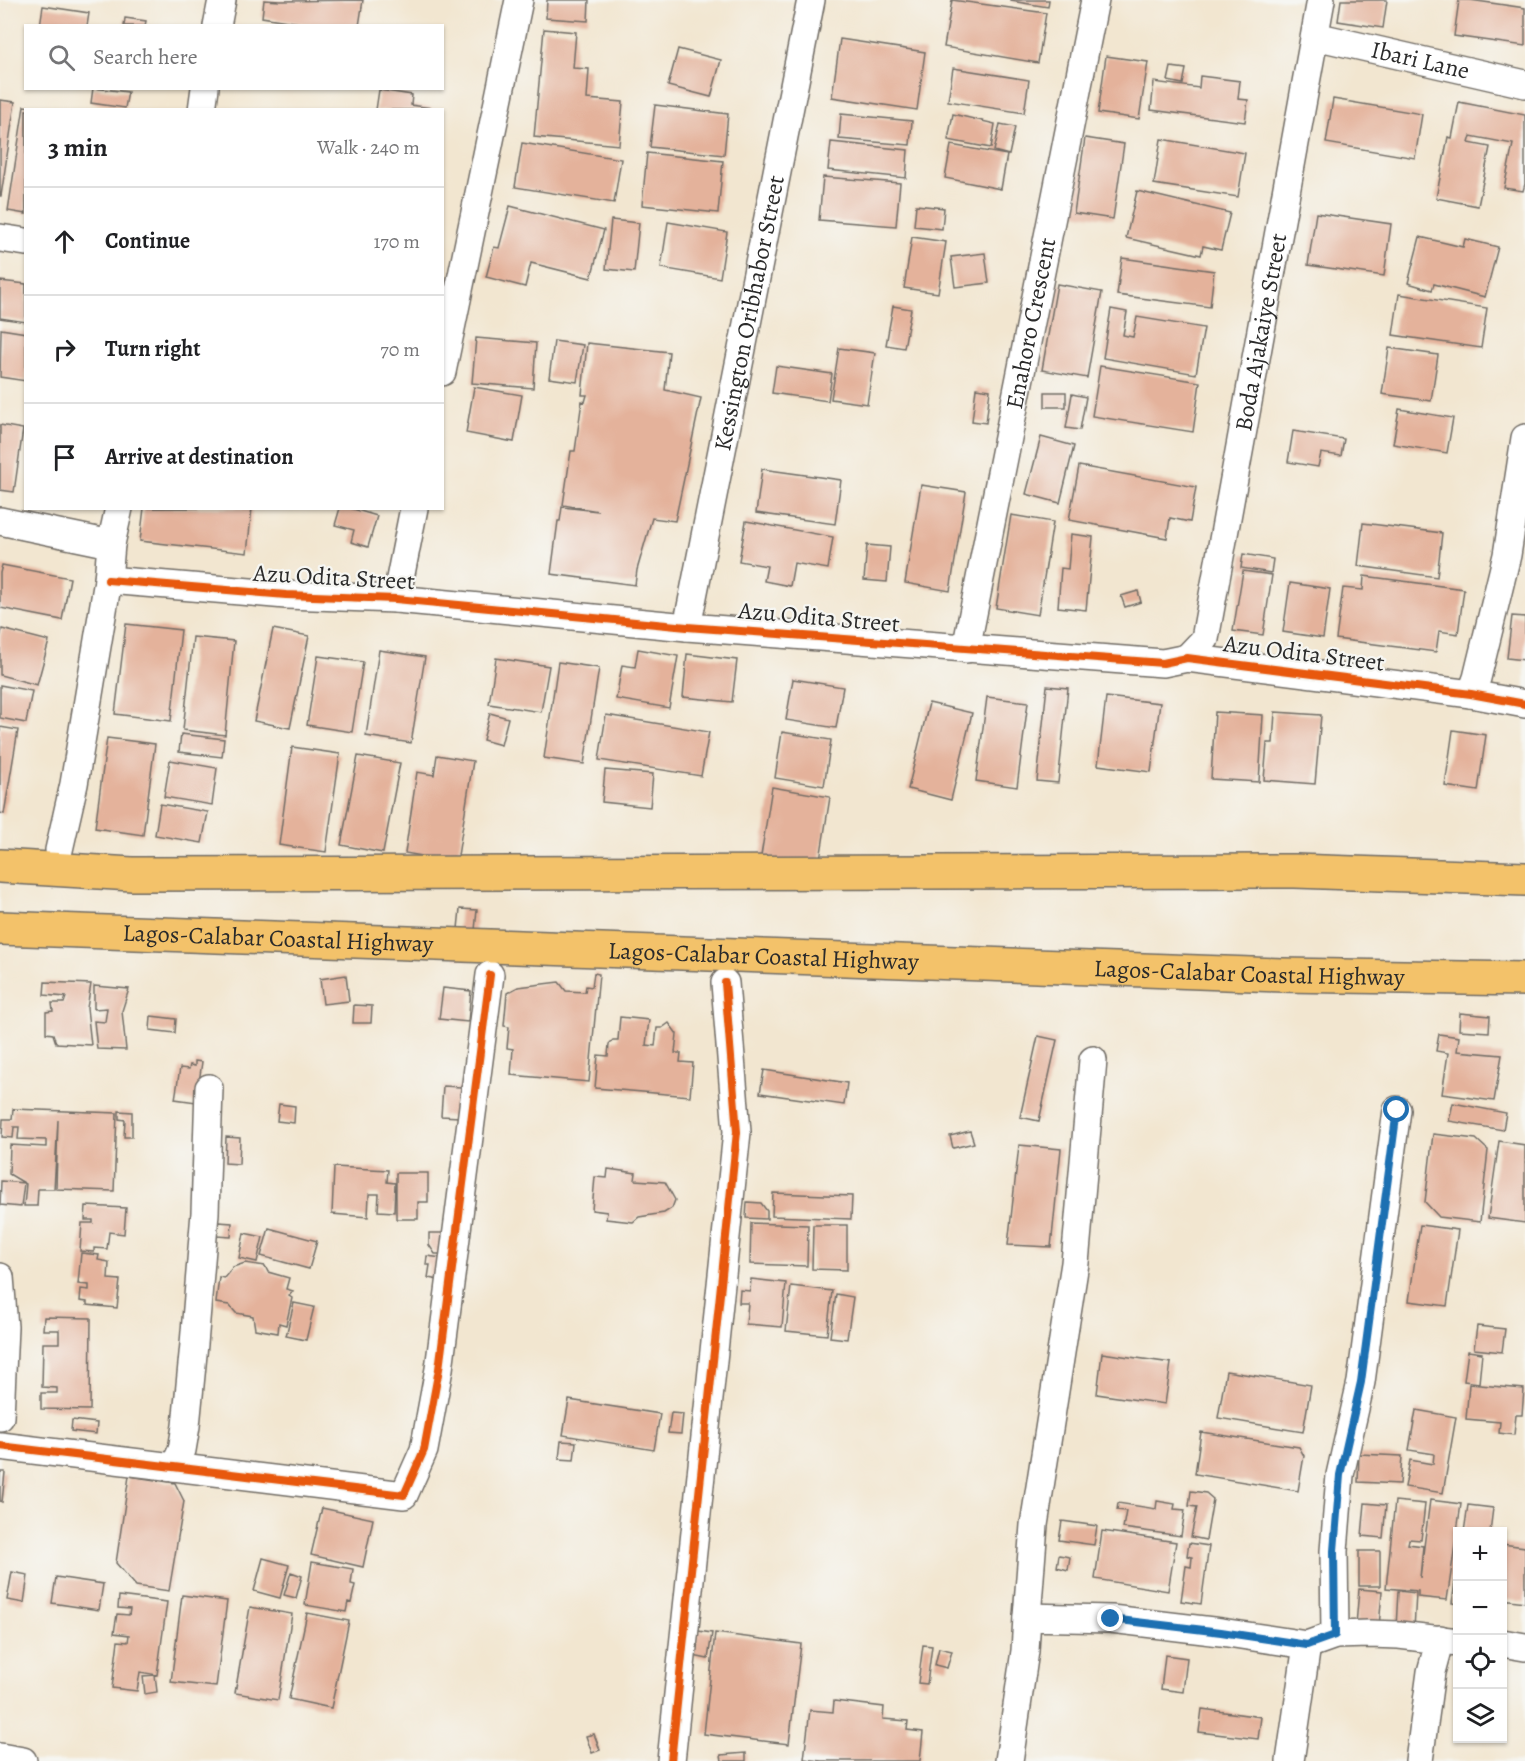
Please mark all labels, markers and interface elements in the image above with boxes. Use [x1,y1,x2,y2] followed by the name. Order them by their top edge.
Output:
[24,24,444,90] search box
[1368,33,1473,87] street label: Ibari Lane
[45,41,78,74] icon: search
[93,42,198,72] text: Search here
[48,130,108,165] text: 3 min
[317,134,420,161] text: Walk · 240 m
[706,172,792,454] street label: Kessington Oribhabor Street
[48,225,81,258] icon: ahead
[105,226,190,256] text: Continue
[374,228,420,255] text: 170 m
[1227,231,1294,434] street label: Boda Ajakaiye Street
[998,235,1063,412] street label: Enahoro Crescent
[48,333,81,366] icon: right
[105,334,201,364] text: Turn right
[380,336,420,363] text: 70 m
[48,441,81,474] icon: arrive
[105,442,294,472] text: Arrive at destination
[251,557,416,597] street label: Azu Odita Street
[736,594,901,640] street label: Azu Odita Street
[1221,627,1386,679] street label: Azu Odita Street
[122,917,434,960] street label: Lagos-Calabar Coastal Highway
[608,934,920,978] street label: Lagos-Calabar Coastal Highway
[1093,952,1405,993] street label: Lagos-Calabar Coastal Highway
[1383,1096,1409,1122] route start
[1453,1527,1507,1743] map controls
[1453,1527,1507,1581] button: +
[1453,1581,1507,1635] button: −
[1097,1605,1123,1631] route end
[1453,1635,1507,1689] button: locate
[1453,1689,1507,1743] button: layers

